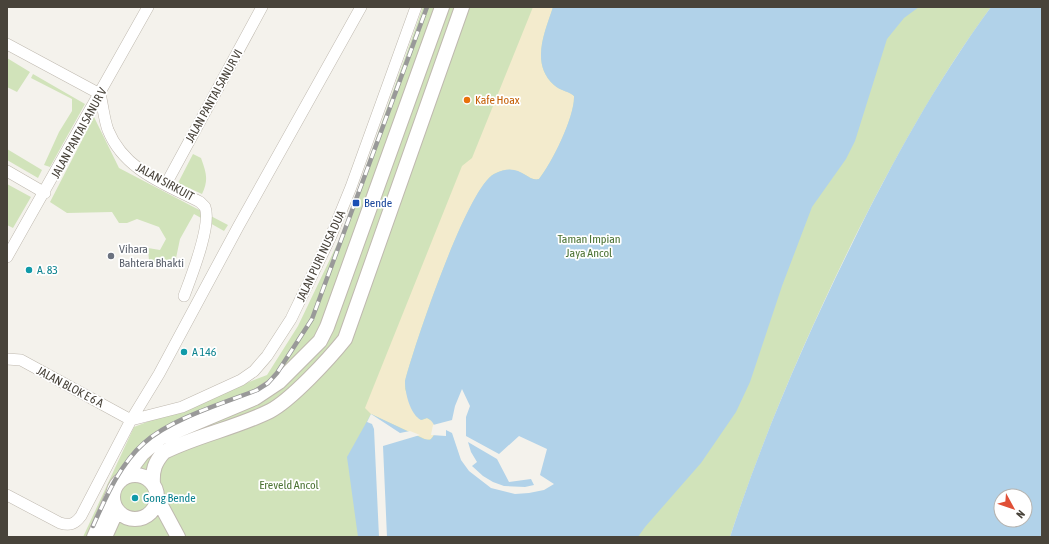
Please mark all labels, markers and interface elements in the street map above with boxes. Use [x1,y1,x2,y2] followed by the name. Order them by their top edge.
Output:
[183,47,245,145] street label: JALAN PANTAI SANUR VI
[48,85,110,181] street label: JALAN PANTAI SANUR V
[475,93,520,107] place label: Kafe Hoax
[462,95,472,105] marker: Kafe Hoax
[133,160,197,204] street label: JALAN SIRKUIT
[364,196,392,210] place label: Bende
[351,198,361,208] marker: Bende
[294,208,348,304] street label: JALAN PURI NUSA DUA
[557,232,621,260] park label: Taman Impian Jaya Ancol
[119,242,184,270] place label: Vihara Bahtera Bhakti
[106,251,116,261] marker: Vihara Bahtera Bhakti
[37,263,58,277] place label: A. 83
[24,265,34,275] marker: A. 83
[192,345,217,359] place label: A 146
[179,347,189,357] marker: A 146
[34,364,106,410] street label: JALAN BLOK E 6 A
[259,478,320,492] park label: Ereveld Ancol
[993,488,1033,528] north arrow
[143,491,196,505] place label: Gong Bende
[130,493,140,503] marker: Gong Bende
[1014,508,1027,521] text: N

